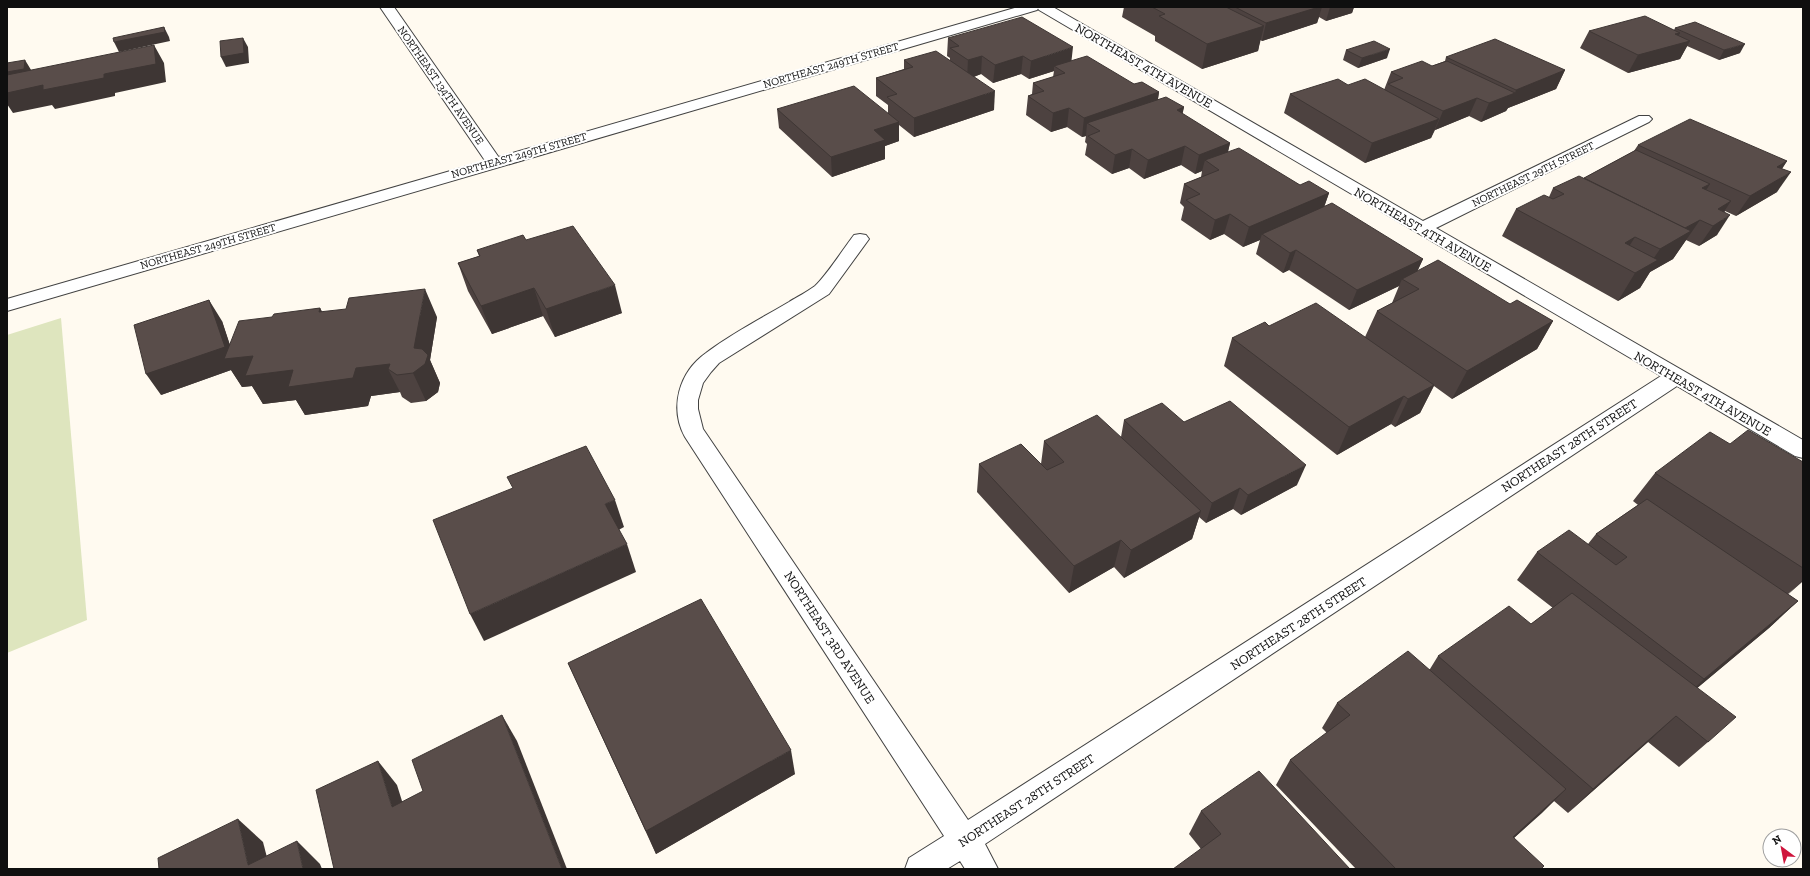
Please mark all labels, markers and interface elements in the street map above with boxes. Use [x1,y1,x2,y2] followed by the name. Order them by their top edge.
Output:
[1073,20,1215,111] street label: NORTHEAST 4TH AVENUE
[395,24,486,147] street label: NORTHEAST 134TH AVENUE
[762,40,901,91] street label: NORTHEAST 249TH STREET
[450,130,589,181] street label: NORTHEAST 249TH STREET
[1470,139,1597,210] street label: NORTHEAST 29TH STREET
[1352,184,1494,275] street label: NORTHEAST 4TH AVENUE
[139,221,278,272] street label: NORTHEAST 249TH STREET
[1632,348,1774,439] street label: NORTHEAST 4TH AVENUE
[1498,396,1640,495] street label: NORTHEAST 28TH STREET
[781,568,878,706] street label: NORTHEAST 3RD AVENUE
[1227,574,1369,673] street label: NORTHEAST 28TH STREET
[955,751,1097,850] street label: NORTHEAST 28TH STREET
[1762,828,1802,868] north arrow
[1770,832,1784,848] text: N

